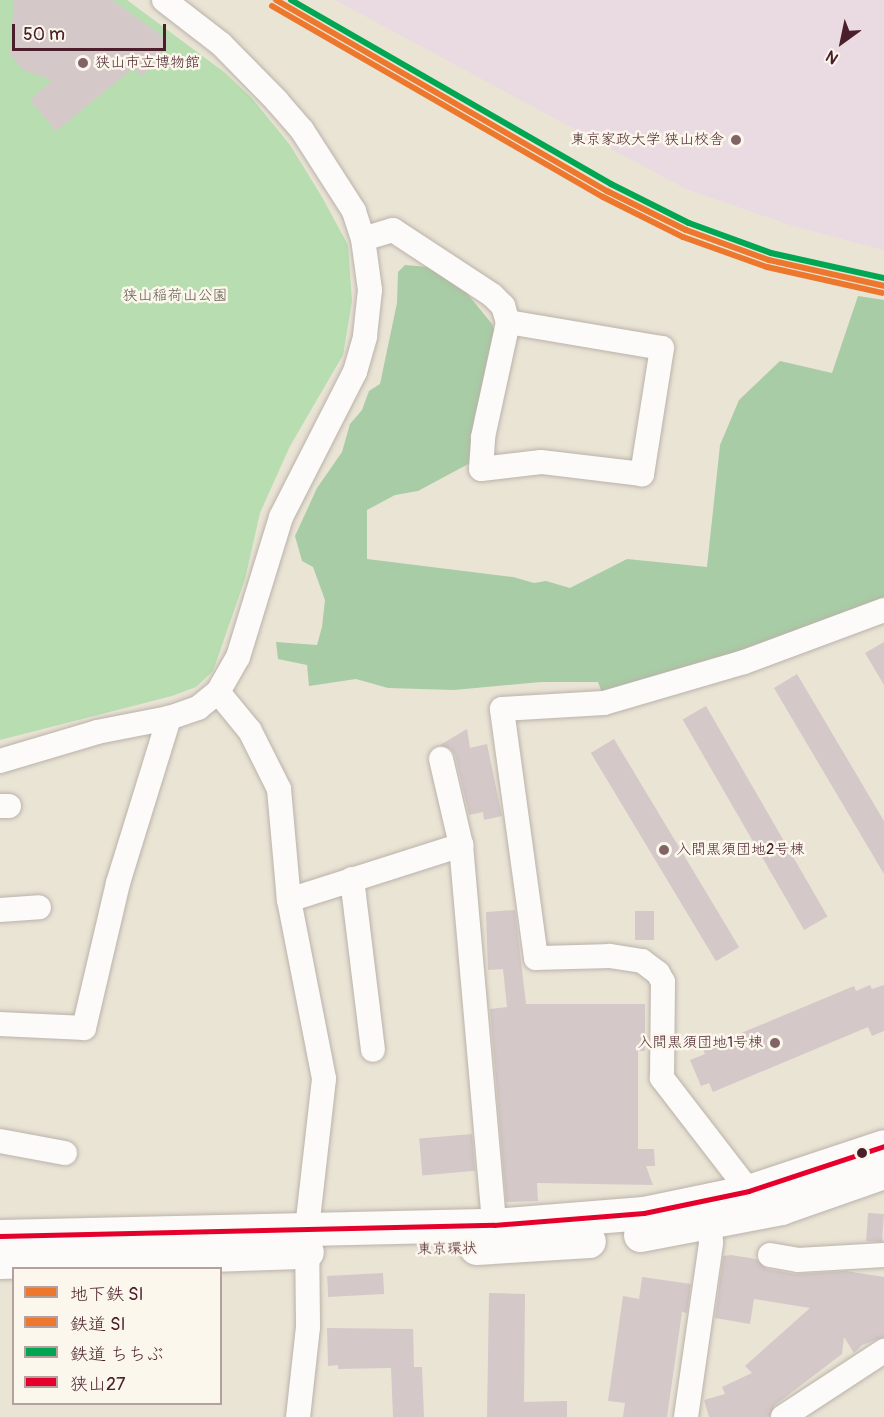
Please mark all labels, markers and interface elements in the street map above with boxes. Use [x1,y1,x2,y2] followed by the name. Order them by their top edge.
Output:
[15,12,170,50] scale bar
[812,12,872,72] north arrow
[23,23,65,46] text: 50 m
[822,46,842,68] text: N
[95,54,200,72] place label: 狭山市立博物館
[76,56,90,70] marker: 狭山市立博物館
[571,131,724,149] place label: 東京家政大学 狭山校舎
[729,133,743,147] marker: 東京家政大学 狭山校舎
[123,287,227,305] park label: 狭山稲荷山公園
[676,841,804,859] place label: 入間黒須団地2号棟
[657,843,671,857] marker: 入間黒須団地2号棟
[637,1034,763,1052] place label: 入間黒須団地1号棟
[768,1036,782,1050] marker: 入間黒須団地1号棟
[856,1147,868,1159] unlabelled marker
[417,1239,477,1259] street label: 東京環状
[12,1267,222,1405] legend
[70,1283,143,1306] text: 地下鉄 SI
[70,1313,125,1336] text: 鉄道 SI
[70,1343,164,1366] text: 鉄道 ちちぶ
[70,1373,126,1396] text: 狭山27

